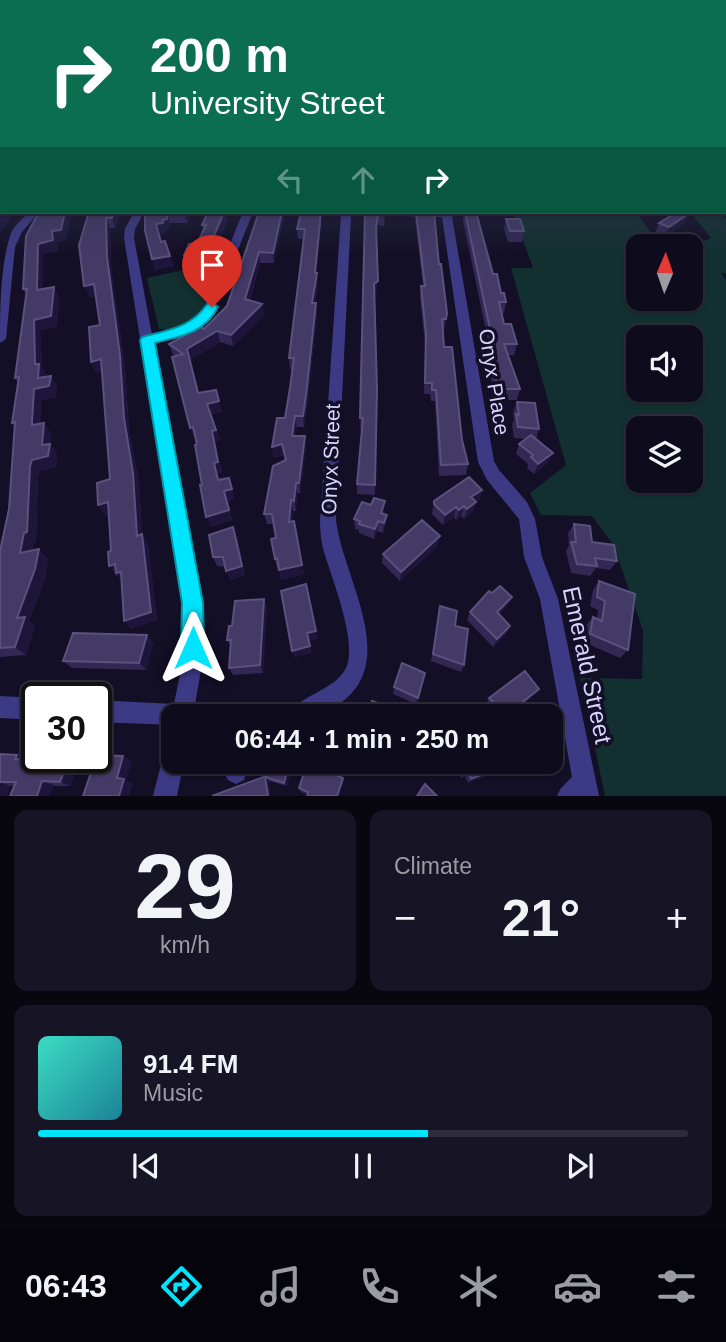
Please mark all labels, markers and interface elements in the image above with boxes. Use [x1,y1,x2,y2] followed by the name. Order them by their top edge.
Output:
[35,28,126,119] icon: right
[150,28,289,82] text: 200 m
[150,85,385,121] text: University Street
[271,161,309,199] icon: left
[344,161,382,199] icon: ahead
[417,161,455,199] icon: right
[626,234,704,312] north arrow
[626,234,703,493] map controls
[182,235,242,307] pin
[193,246,231,284] icon: arrive
[626,325,703,402] button: sound
[475,327,514,437] street label: Onyx Place
[317,403,344,515] street label: Onyx Street
[626,416,703,493] button: layers
[558,584,617,746] street label: Emerald Street
[156,611,230,685] position arrow
[21,682,112,773] speed limit sign: 30
[235,724,489,754] text: 06:44 · 1 min · 250 m
[134,836,236,937] text: 29
[394,853,472,879] text: Climate
[502,889,580,947] text: 21°
[394,897,416,939] text: −
[666,897,688,939] text: +
[160,932,210,958] text: km/h
[143,1049,238,1079] text: 91.4 FM
[143,1080,203,1106] text: Music
[127,1147,165,1185] icon: previous
[344,1147,382,1185] icon: pause
[561,1147,599,1185] icon: next
[157,1262,206,1311] icon: directions
[256,1262,305,1311] icon: music
[355,1262,404,1311] icon: phone
[454,1262,503,1311] icon: climate
[553,1262,602,1311] icon: car
[652,1262,701,1311] icon: filters
[25,1268,107,1304] text: 06:43

